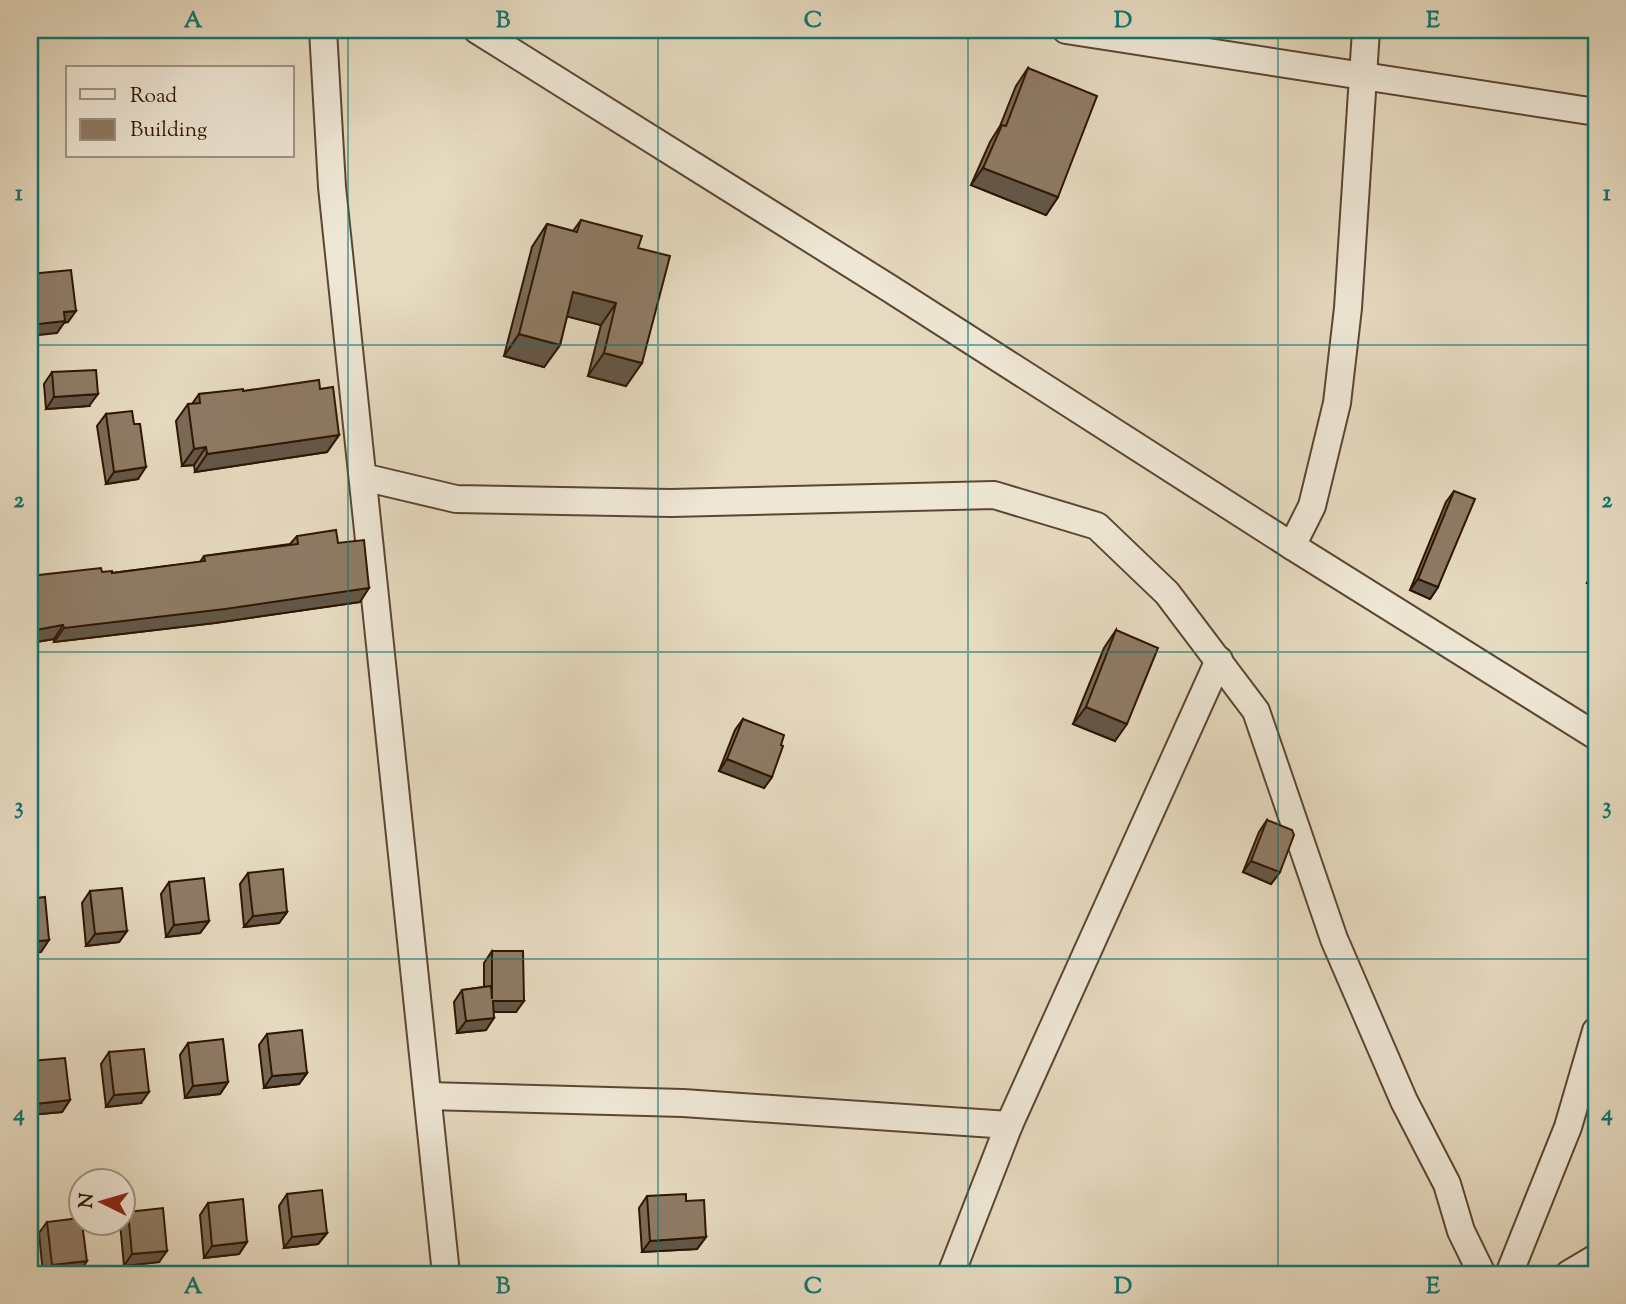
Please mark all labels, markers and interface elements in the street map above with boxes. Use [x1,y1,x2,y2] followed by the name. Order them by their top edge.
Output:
[184,5,203,38] text: A
[496,5,511,38] text: B
[804,5,822,38] text: C
[1114,5,1132,38] text: D
[1426,5,1440,38] text: E
[66,66,294,158] legend
[130,82,177,112] text: Road
[130,116,207,146] text: Building
[15,178,23,211] text: 1
[1603,178,1611,211] text: 1
[14,485,25,518] text: 2
[1602,485,1613,518] text: 2
[14,791,24,824] text: 3
[1602,791,1612,824] text: 3
[12,1098,25,1131] text: 4
[1600,1098,1613,1131] text: 4
[66,1168,136,1238] north arrow
[73,1192,102,1209] text: N
[184,1271,203,1304] text: A
[496,1271,511,1304] text: B
[804,1271,822,1304] text: C
[1114,1271,1132,1304] text: D
[1426,1271,1440,1304] text: E

